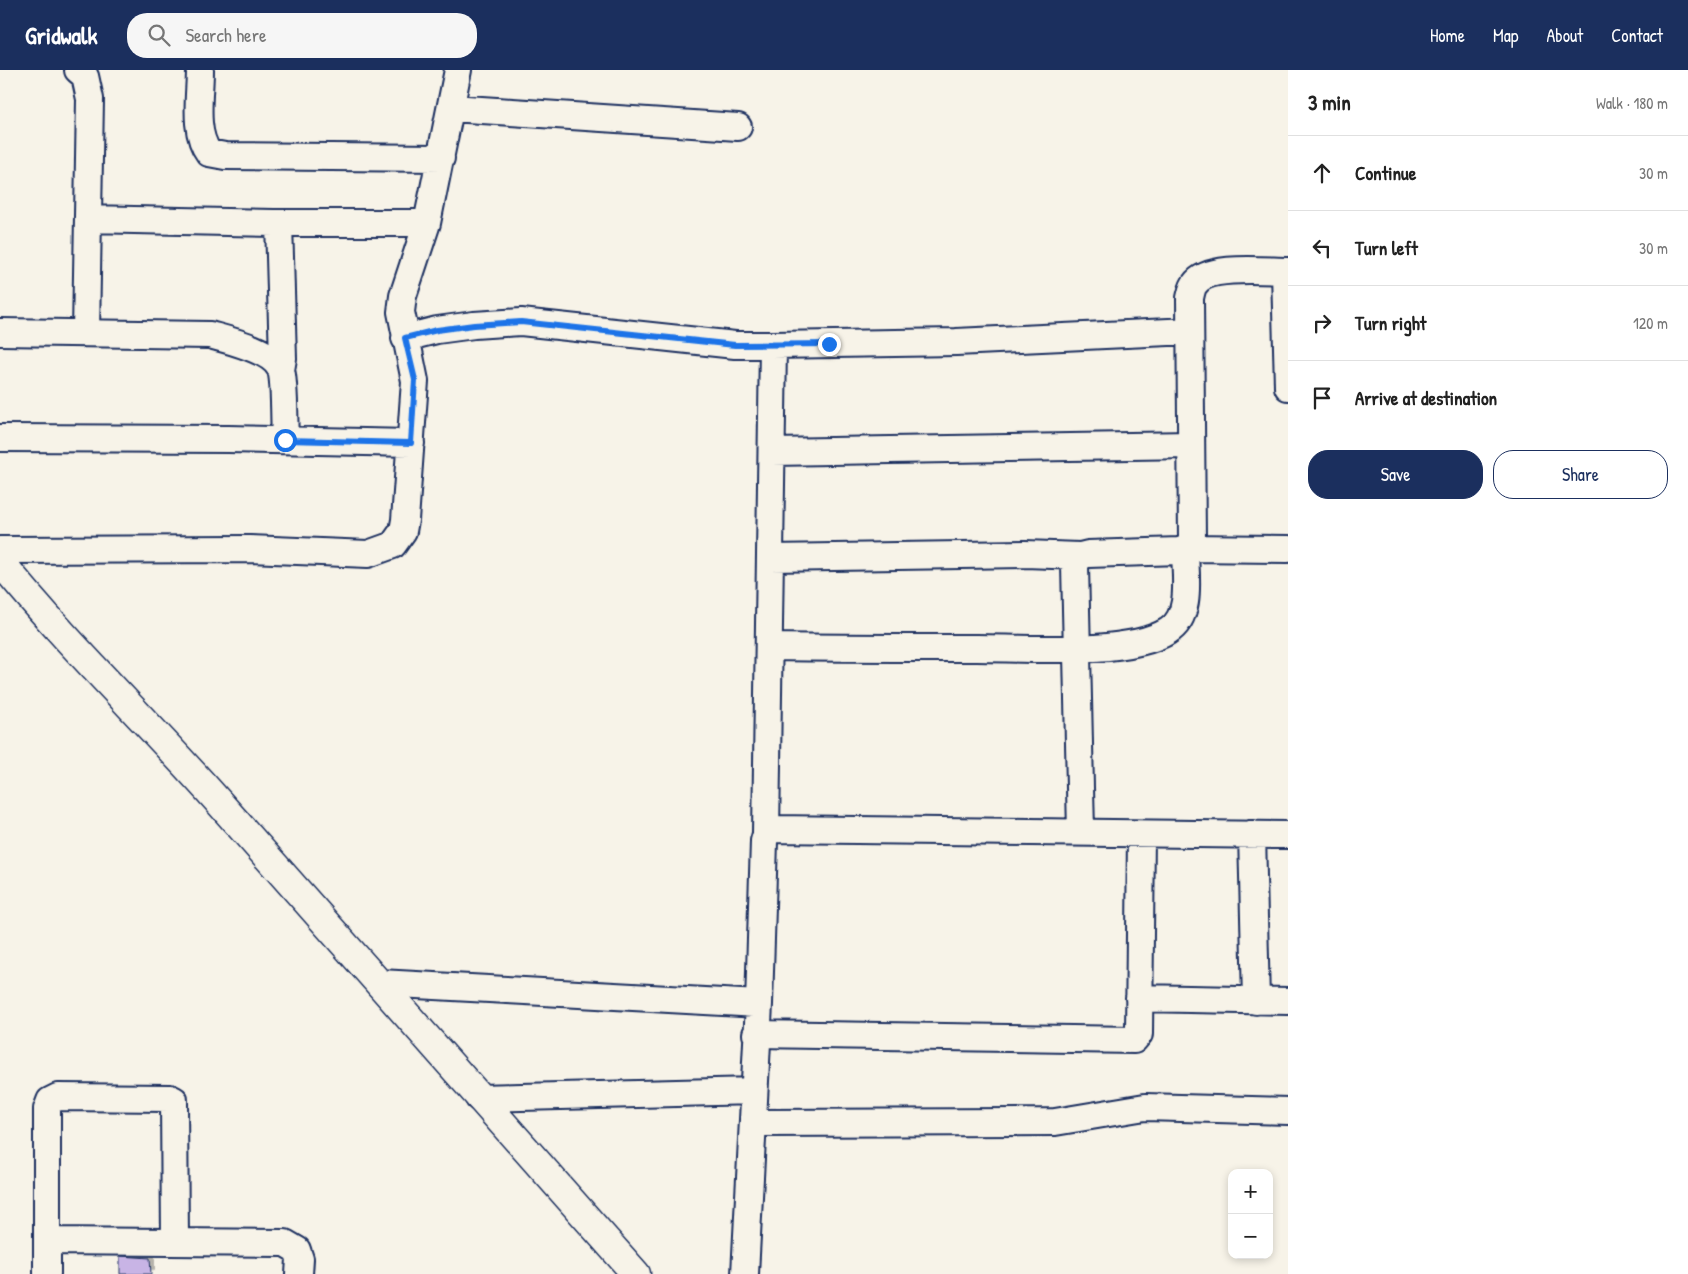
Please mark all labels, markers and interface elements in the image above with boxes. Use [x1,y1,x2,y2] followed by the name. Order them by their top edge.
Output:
[127,13,477,58] search box
[25,19,97,51] text: Gridwalk
[145,21,173,49] icon: search
[185,22,267,48] text: Search here
[1430,23,1465,48] text: Home
[1493,23,1518,48] text: Map
[1546,23,1583,48] text: About
[1611,23,1663,48] text: Contact
[1308,88,1351,117] text: 3 min
[1596,92,1668,114] text: Walk · 180 m
[1308,159,1336,187] icon: ahead
[1355,160,1416,186] text: Continue
[1639,162,1668,184] text: 30 m
[1308,234,1336,262] icon: left
[1355,235,1418,261] text: Turn left
[1639,237,1668,259] text: 30 m
[1308,309,1336,337] icon: right
[1355,310,1426,336] text: Turn right
[1633,312,1668,334] text: 120 m
[818,333,841,356] route end
[1308,384,1336,412] icon: arrive
[1355,385,1497,411] text: Arrive at destination
[274,429,297,452] route start
[1308,450,1483,499] button: Save
[1493,450,1668,499] button: Share
[1228,1169,1273,1259] map controls
[1228,1169,1273,1214] button: +
[1228,1214,1273,1259] button: −

